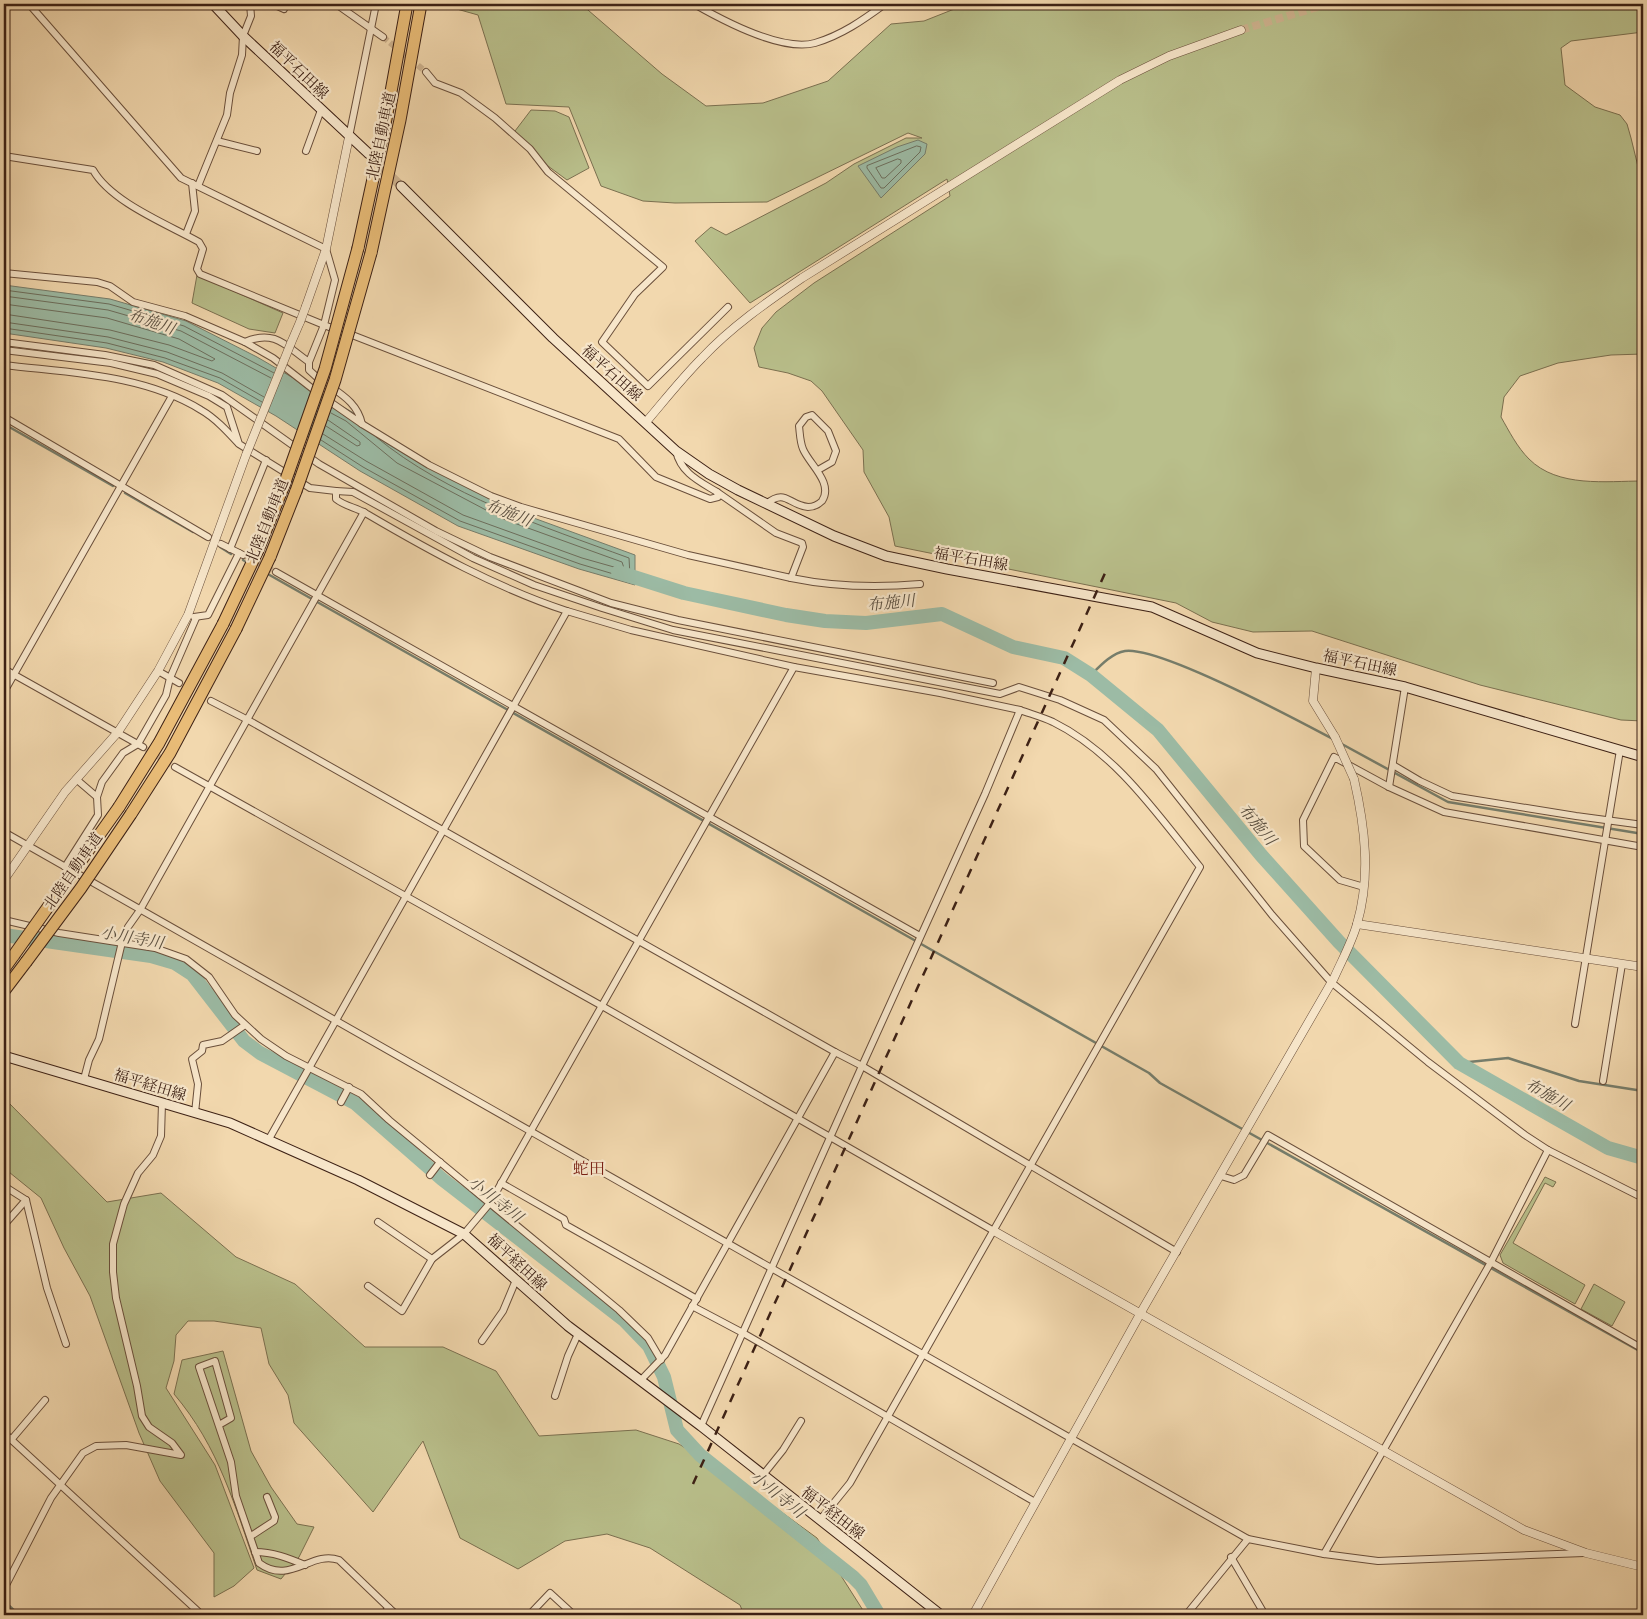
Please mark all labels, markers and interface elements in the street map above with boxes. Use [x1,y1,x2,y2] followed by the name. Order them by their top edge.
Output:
[266,38,332,103] street label: 福平石田線
[364,90,399,182] street label: 北陸自動車道
[126,306,179,339] water label: 布施川
[578,342,645,405] street label: 福平石田線
[243,476,292,566] street label: 北陸自動車道
[483,496,536,531] water label: 布施川
[932,545,1009,574] street label: 福平石田線
[866,591,918,614] water label: 布施川
[1321,647,1398,680] street label: 福平石田線
[1235,800,1281,850] water label: 布施川
[41,830,106,913] street label: 北陸自動車道
[99,924,167,953] water label: 小川寺川
[111,1066,188,1105] street label: 福平経田線
[1522,1075,1575,1116] water label: 布施川
[573,1160,605,1178] district label: 蛇田
[465,1173,528,1228] water label: 小川寺川
[483,1231,550,1294] street label: 福平経田線
[747,1468,809,1523] water label: 小川寺川
[798,1484,867,1543] street label: 福平経田線

